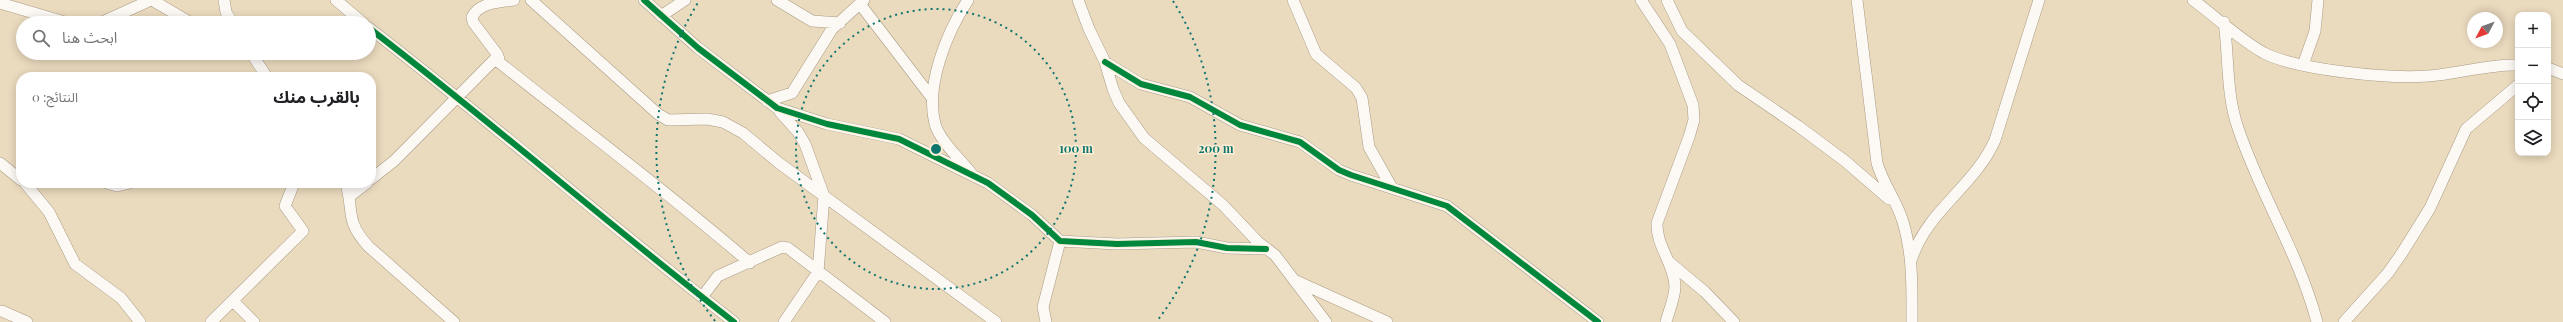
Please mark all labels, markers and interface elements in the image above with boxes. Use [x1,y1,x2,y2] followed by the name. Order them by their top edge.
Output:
[2467,12,2503,48] north arrow
[2515,12,2551,156] map controls
[2515,12,2551,48] button: +
[16,16,376,60] search box
[30,27,52,49] icon: search
[62,27,117,47] text: ابحث هنا
[2515,48,2551,84] button: −
[2515,84,2551,120] button: locate
[273,85,360,107] text: بالقرب منك
[32,88,78,105] text: النتائج: 0
[2515,120,2551,156] button: layers
[1059,140,1093,156] text: 100 m
[1198,140,1234,156] text: 200 m
[929,142,943,156] centre of rings

